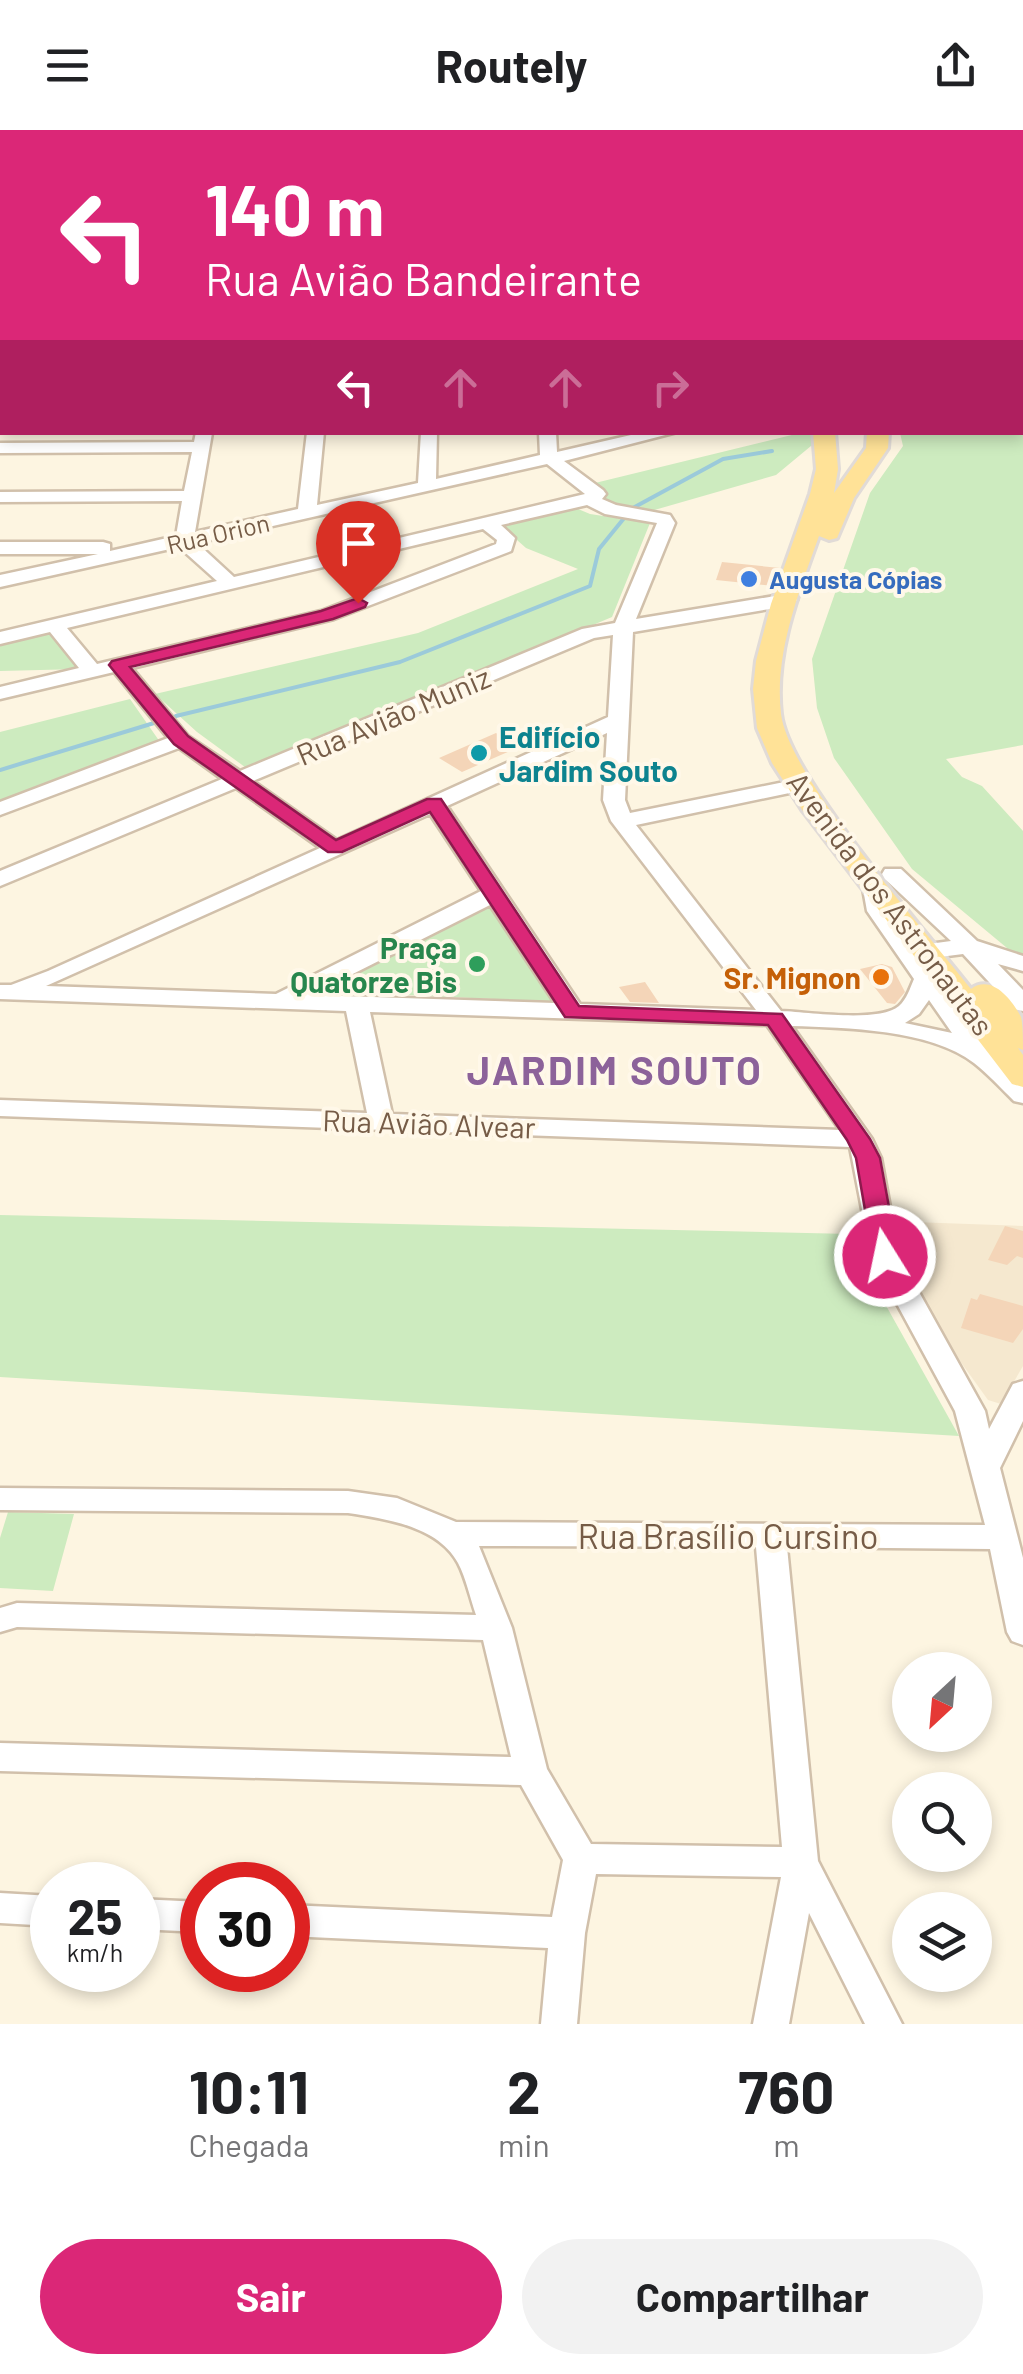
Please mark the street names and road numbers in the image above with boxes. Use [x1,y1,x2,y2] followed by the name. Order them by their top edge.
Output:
[164,507,272,559] street label: Rua Orion
[291,658,495,772] street label: Rua Avião Muniz
[780,764,1002,1042] street label: Avenida dos Astronautas
[322,1101,536,1145] street label: Rua Avião Alvear
[578,1514,878,1556] street label: Rua Brasílio Cursino

